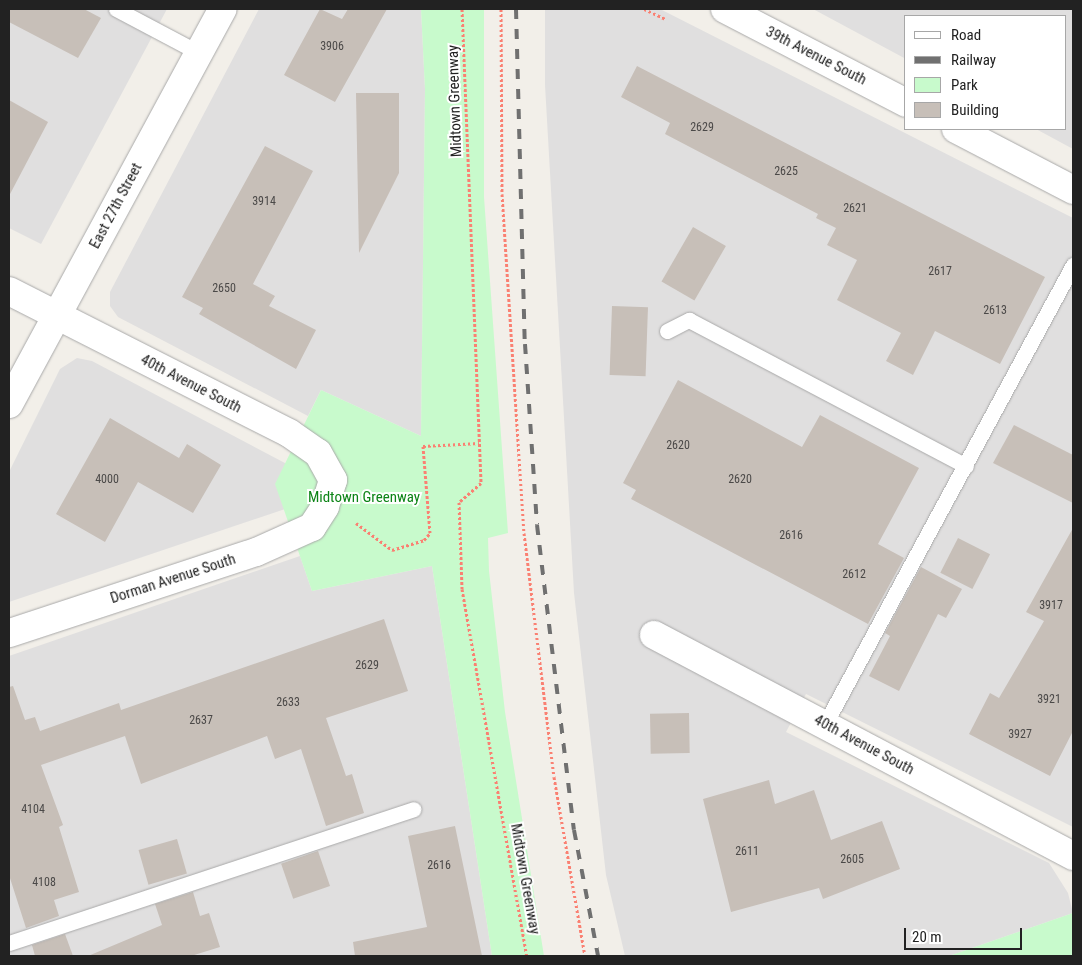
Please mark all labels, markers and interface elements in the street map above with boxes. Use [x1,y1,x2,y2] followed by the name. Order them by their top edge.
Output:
[904,15,1067,130] legend
[763,23,869,89] street label: 39th Avenue South
[951,26,981,44] text: Road
[320,40,344,54] house number: 3906
[444,45,466,157] street label: Midtown Greenway
[951,51,996,69] text: Railway
[951,76,978,94] text: Park
[951,101,999,119] text: Building
[690,121,714,135] house number: 2629
[86,160,146,252] street label: East 27th Street
[774,165,798,179] house number: 2625
[252,195,276,209] house number: 3914
[843,202,867,216] house number: 2621
[928,265,952,279] house number: 2617
[212,282,236,296] house number: 2650
[983,304,1007,318] house number: 2613
[138,351,244,417] street label: 40th Avenue South
[666,439,690,453] house number: 2620
[95,473,119,487] house number: 4000
[728,473,752,487] house number: 2620
[308,489,420,507] park label: Midtown Greenway
[779,529,803,543] house number: 2616
[108,550,238,608] street label: Dorman Avenue South
[842,568,866,582] house number: 2612
[1039,599,1063,613] house number: 3917
[355,659,379,673] house number: 2629
[1037,693,1061,707] house number: 3921
[276,696,300,710] house number: 2633
[811,711,917,779] street label: 40th Avenue South
[189,714,213,728] house number: 2637
[1008,728,1032,742] house number: 3927
[21,803,45,817] house number: 4104
[506,822,544,936] street label: Midtown Greenway
[735,845,759,859] house number: 2611
[840,853,864,867] house number: 2605
[427,859,451,873] house number: 2616
[32,876,56,890] house number: 4108
[907,918,1024,950] scale bar
[912,928,942,946] text: 20 m

